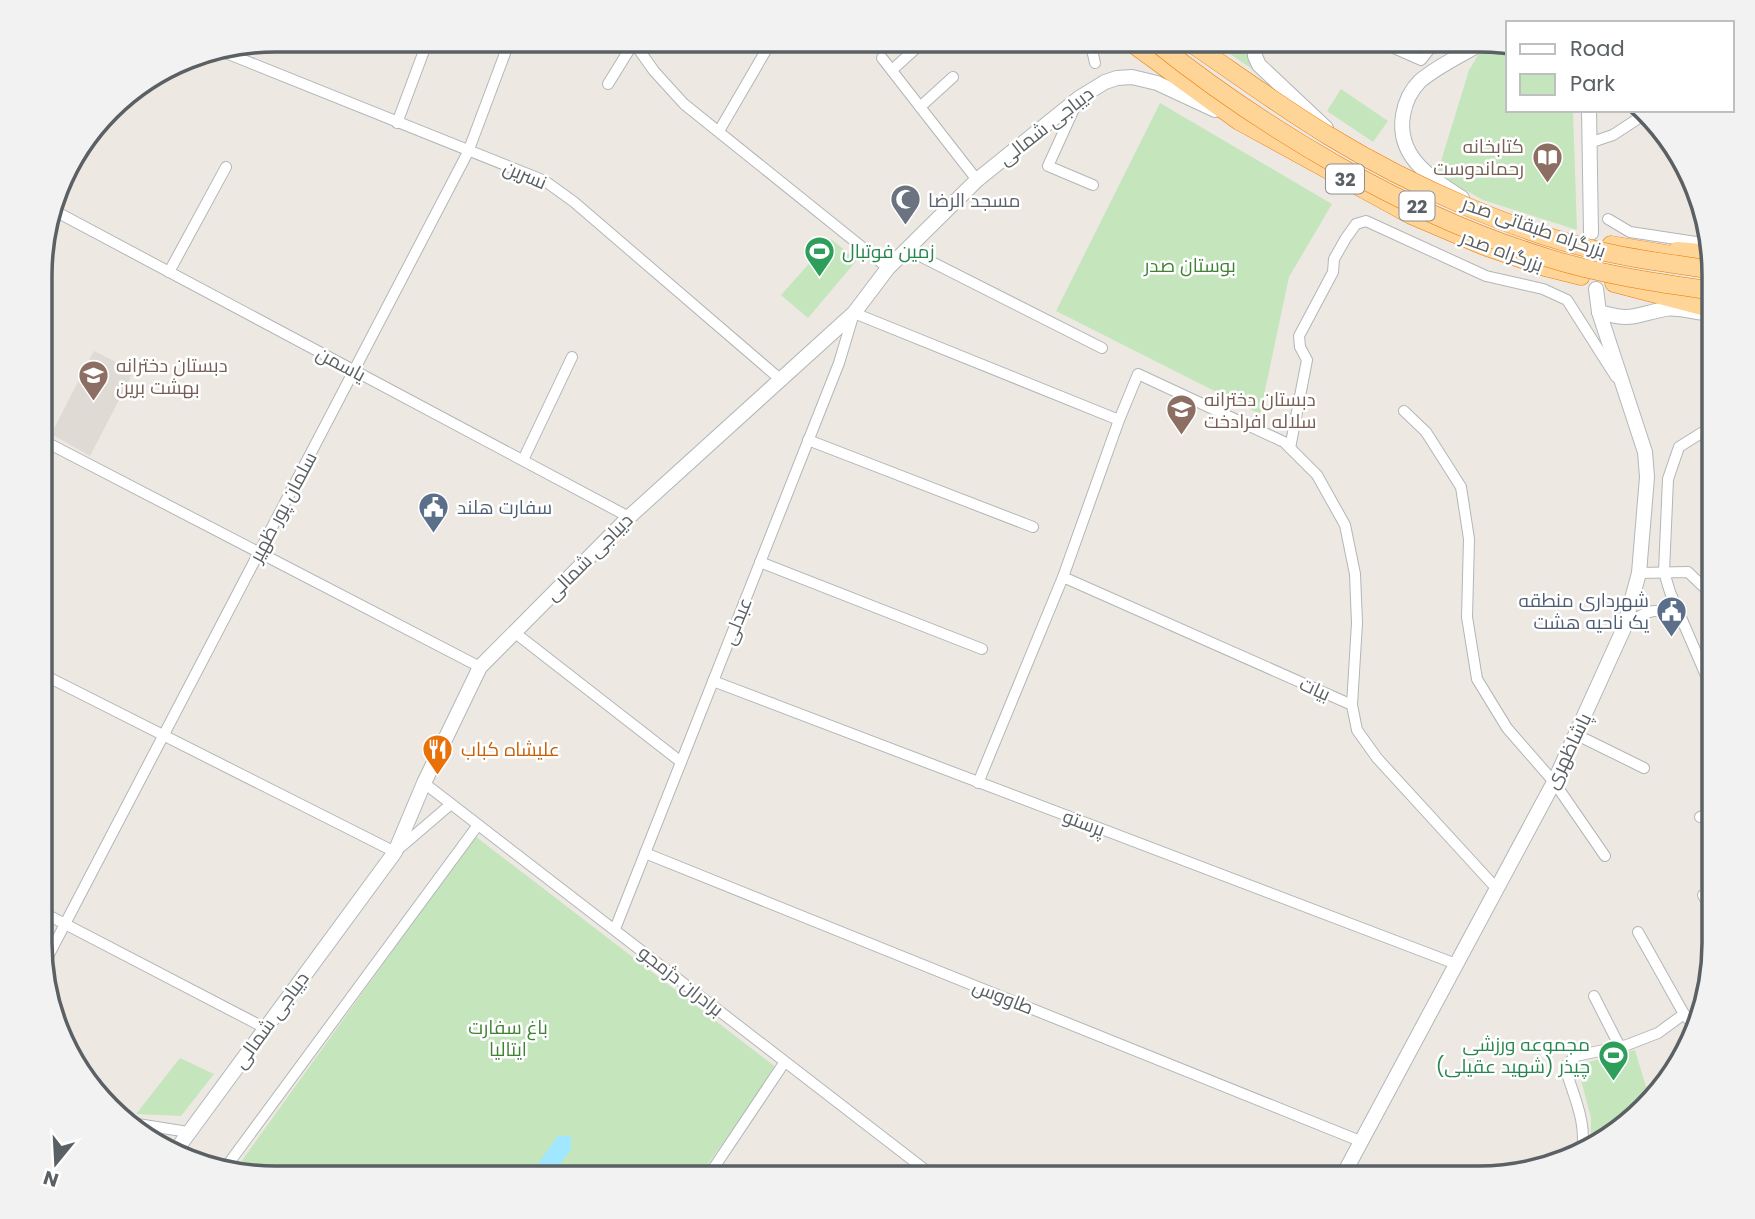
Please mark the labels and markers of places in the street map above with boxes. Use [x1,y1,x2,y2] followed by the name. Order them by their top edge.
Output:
[1433,133,1524,182] place label: کتابخانه رحماندوست
[1530,140,1564,184] library icon: کتابخانه رحماندوست
[888,183,922,227] mosque icon: مسجد الرضا
[928,187,1020,214] place label: مسجد الرضا
[802,234,836,278] sports icon: زمین فوتبال
[842,238,935,265] place label: زمین فوتبال
[116,352,228,401] place label: دبستان دخترانه بهشت برین
[76,359,110,403] school or university icon: دبستان دخترانه بهشت برین
[1204,386,1316,435] place label: دبستان دخترانه سلاله افرادخت
[1164,393,1198,437] school or university icon: دبستان دخترانه سلاله افرادخت
[417,490,451,534] public building icon: سفارت هلند
[457,494,552,521] place label: سفارت هلند
[1519,587,1649,636] place label: شهرداری منطقه یک ناحیه هشت
[1655,594,1689,638] public building icon: شهرداری منطقه یک ناحیه هشت
[421,732,455,776] restaurant icon: علیشاه کباب
[461,736,560,763] place label: علیشاه کباب
[1436,1031,1590,1080] place label: مجموعه ورزشی چیذر (شهید عقیلی)
[1596,1038,1630,1082] sports icon: مجموعه ورزشی چیذر (شهید عقیلی)

